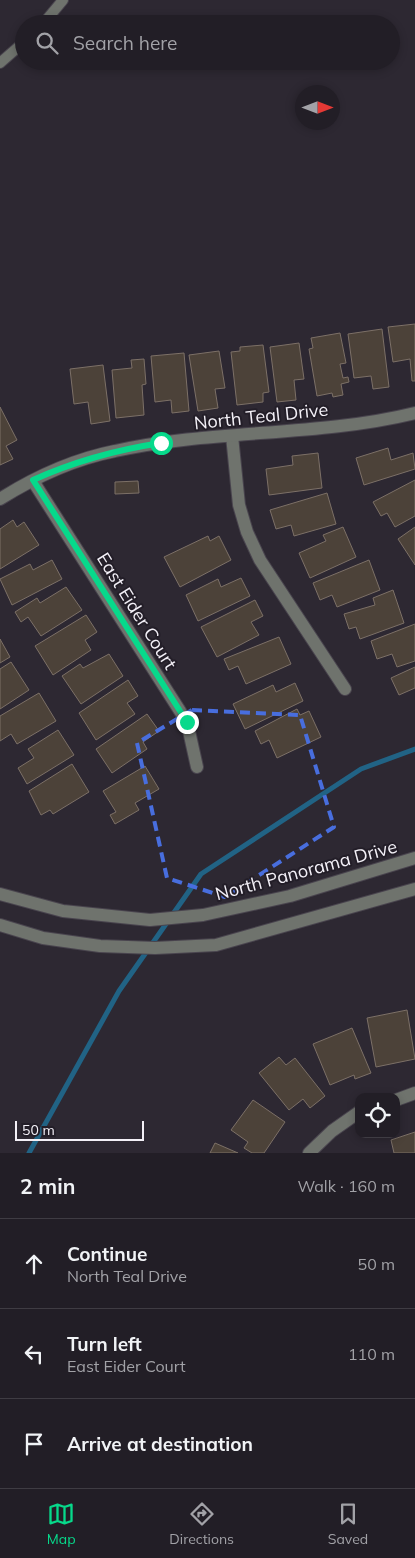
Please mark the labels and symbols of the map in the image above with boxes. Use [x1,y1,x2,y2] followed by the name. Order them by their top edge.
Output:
[295,85,340,130] north arrow
[193,398,329,434] street label: North Teal Drive
[150,432,173,455] route start
[92,548,182,674] street label: East Eider Court
[176,711,199,734] route end
[213,835,399,905] street label: North Panorama Drive
[15,1118,144,1141] scale bar

